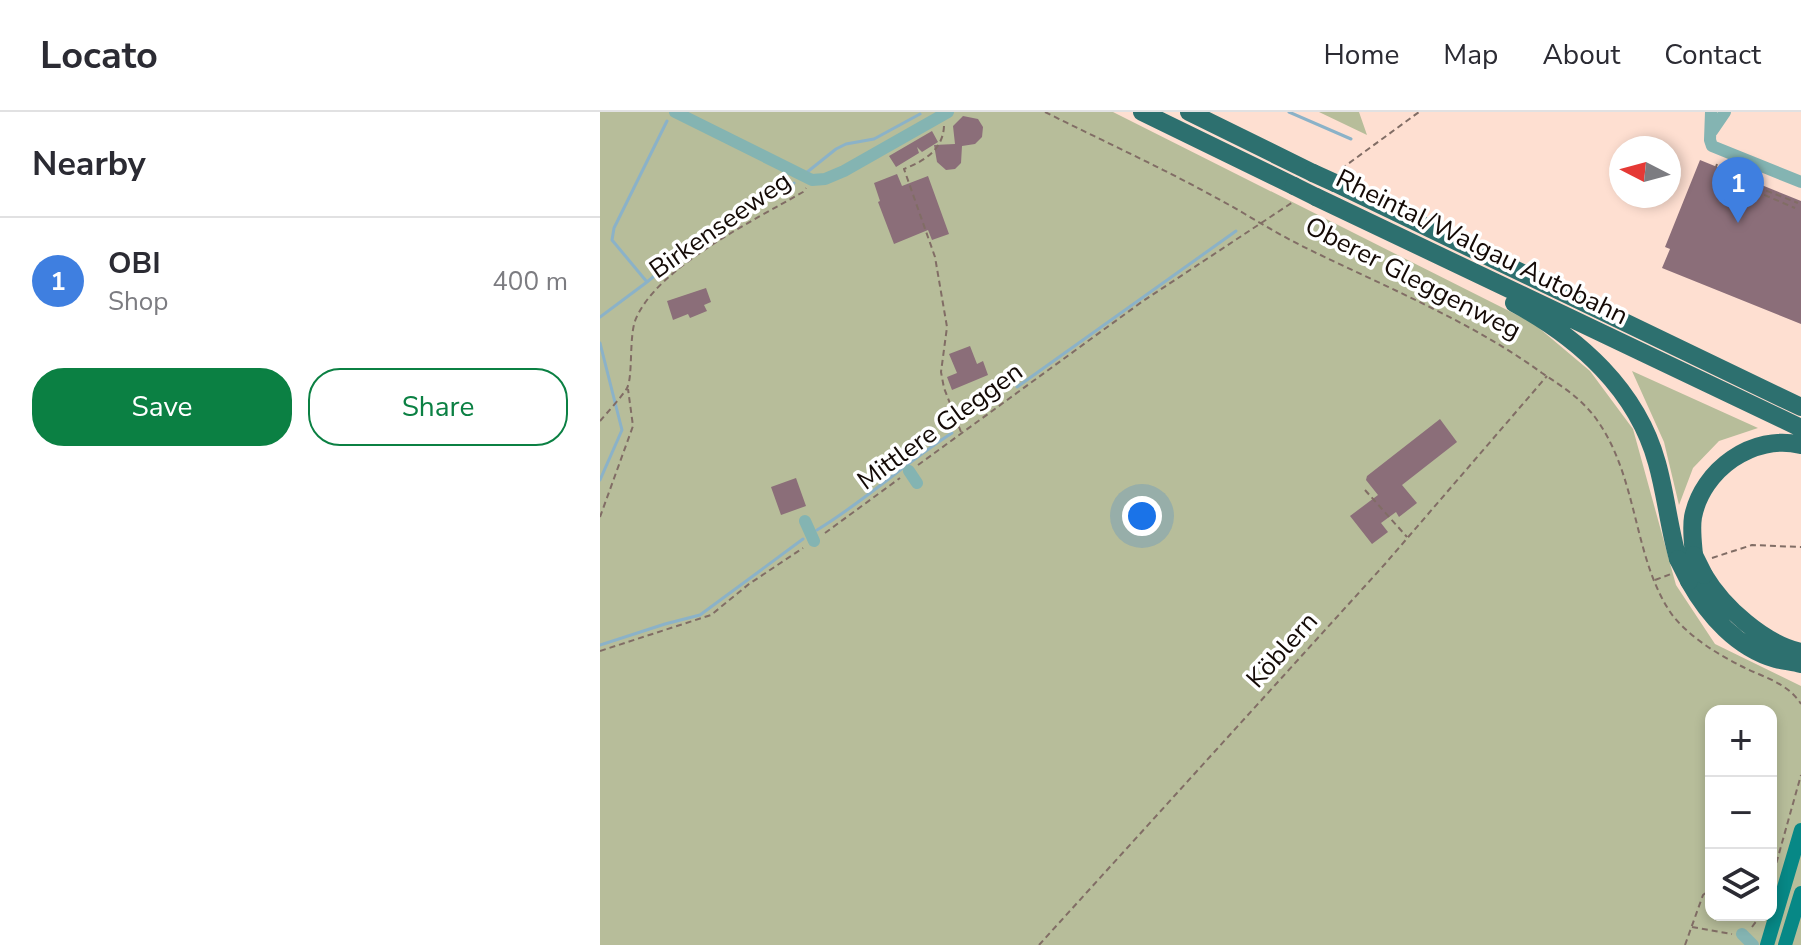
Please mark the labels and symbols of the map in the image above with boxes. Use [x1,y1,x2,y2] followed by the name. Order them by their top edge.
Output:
[1609,136,1681,208] north arrow
[1712,157,1764,223] pin: 1
[1330,161,1634,333] street label: Rheintal/Walgau Autobahn
[642,163,798,287] street label: Birkenseeweg
[1299,208,1527,348] street label: Oberer Gleggenweg
[850,354,1030,498] street label: Mittlere Gleggen
[1122,496,1162,536] your location
[1239,604,1325,696] street label: Köblern

